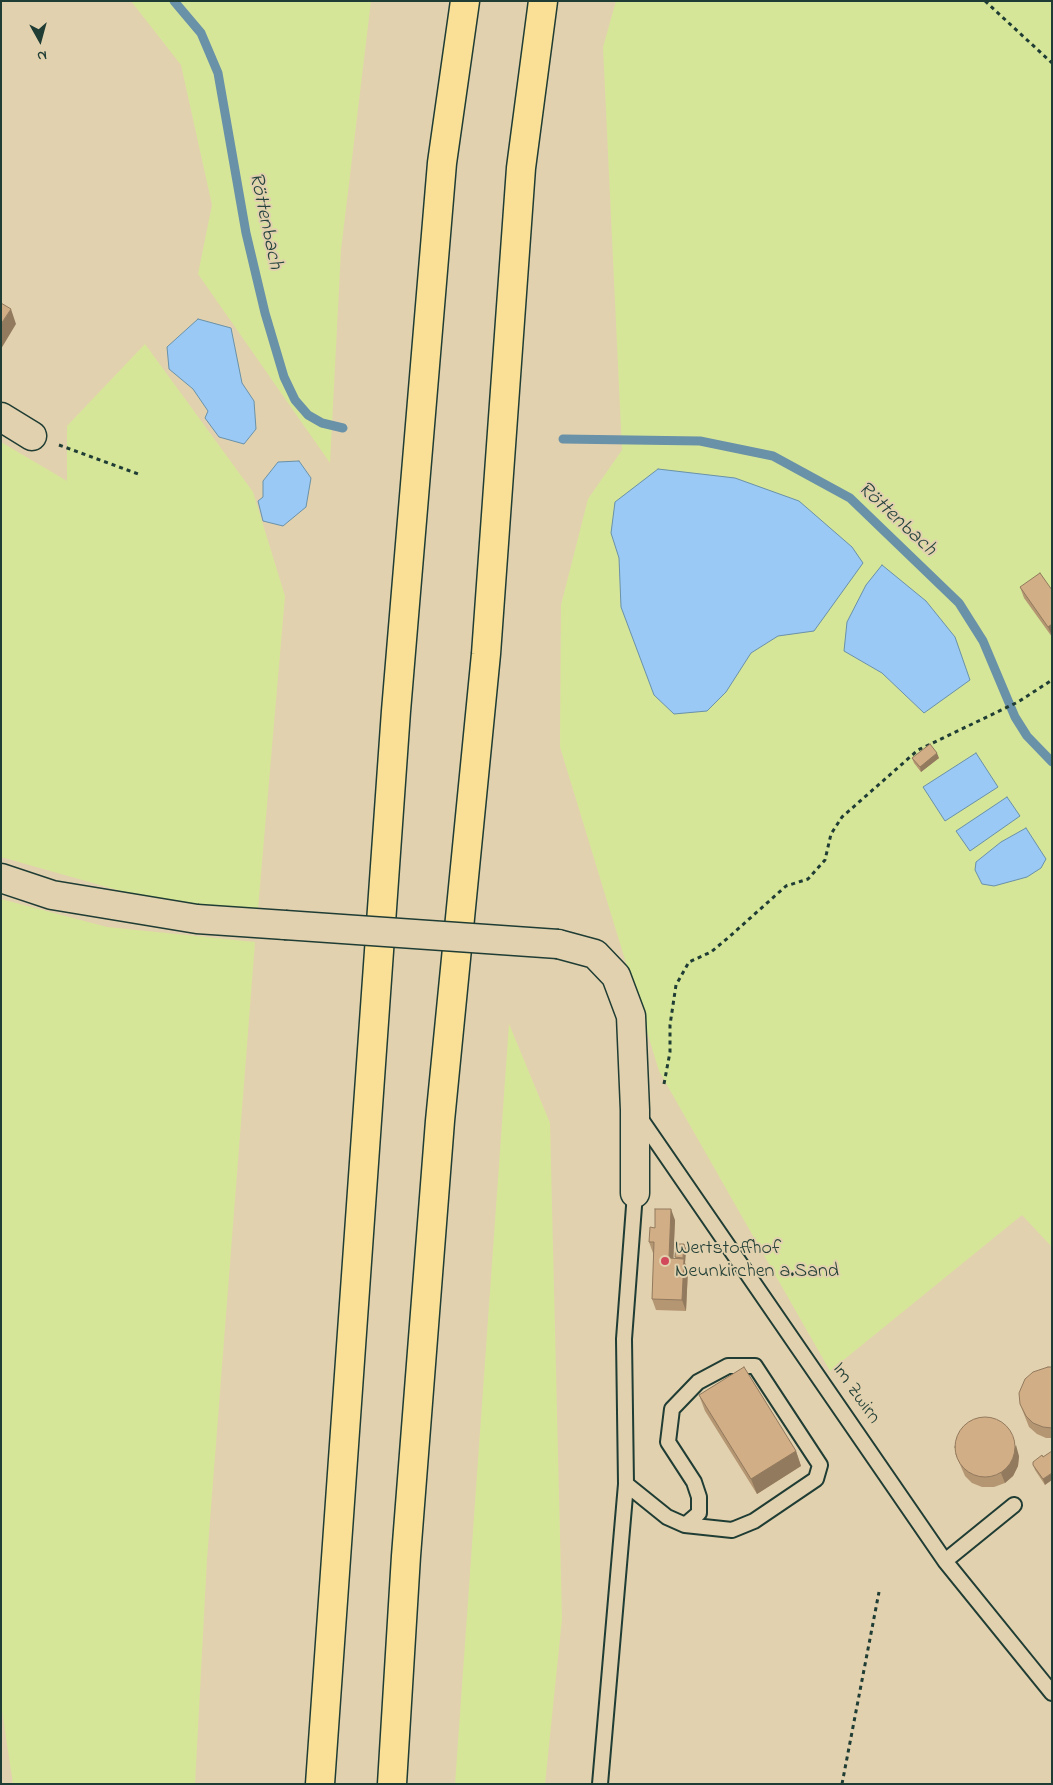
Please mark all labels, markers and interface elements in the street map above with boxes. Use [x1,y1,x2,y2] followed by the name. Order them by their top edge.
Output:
[15,15,65,65] north arrow
[36,44,48,66] text: N
[241,170,287,272] water label: Röttenbach
[852,477,940,563] water label: Röttenbach
[675,1238,839,1285] place label: Wertstoffhof Neunkirchen a.Sand
[659,1255,671,1267] marker: Wertstoffhof Neunkirchen a.Sand
[825,1359,885,1429] street label: Im Zwirn

